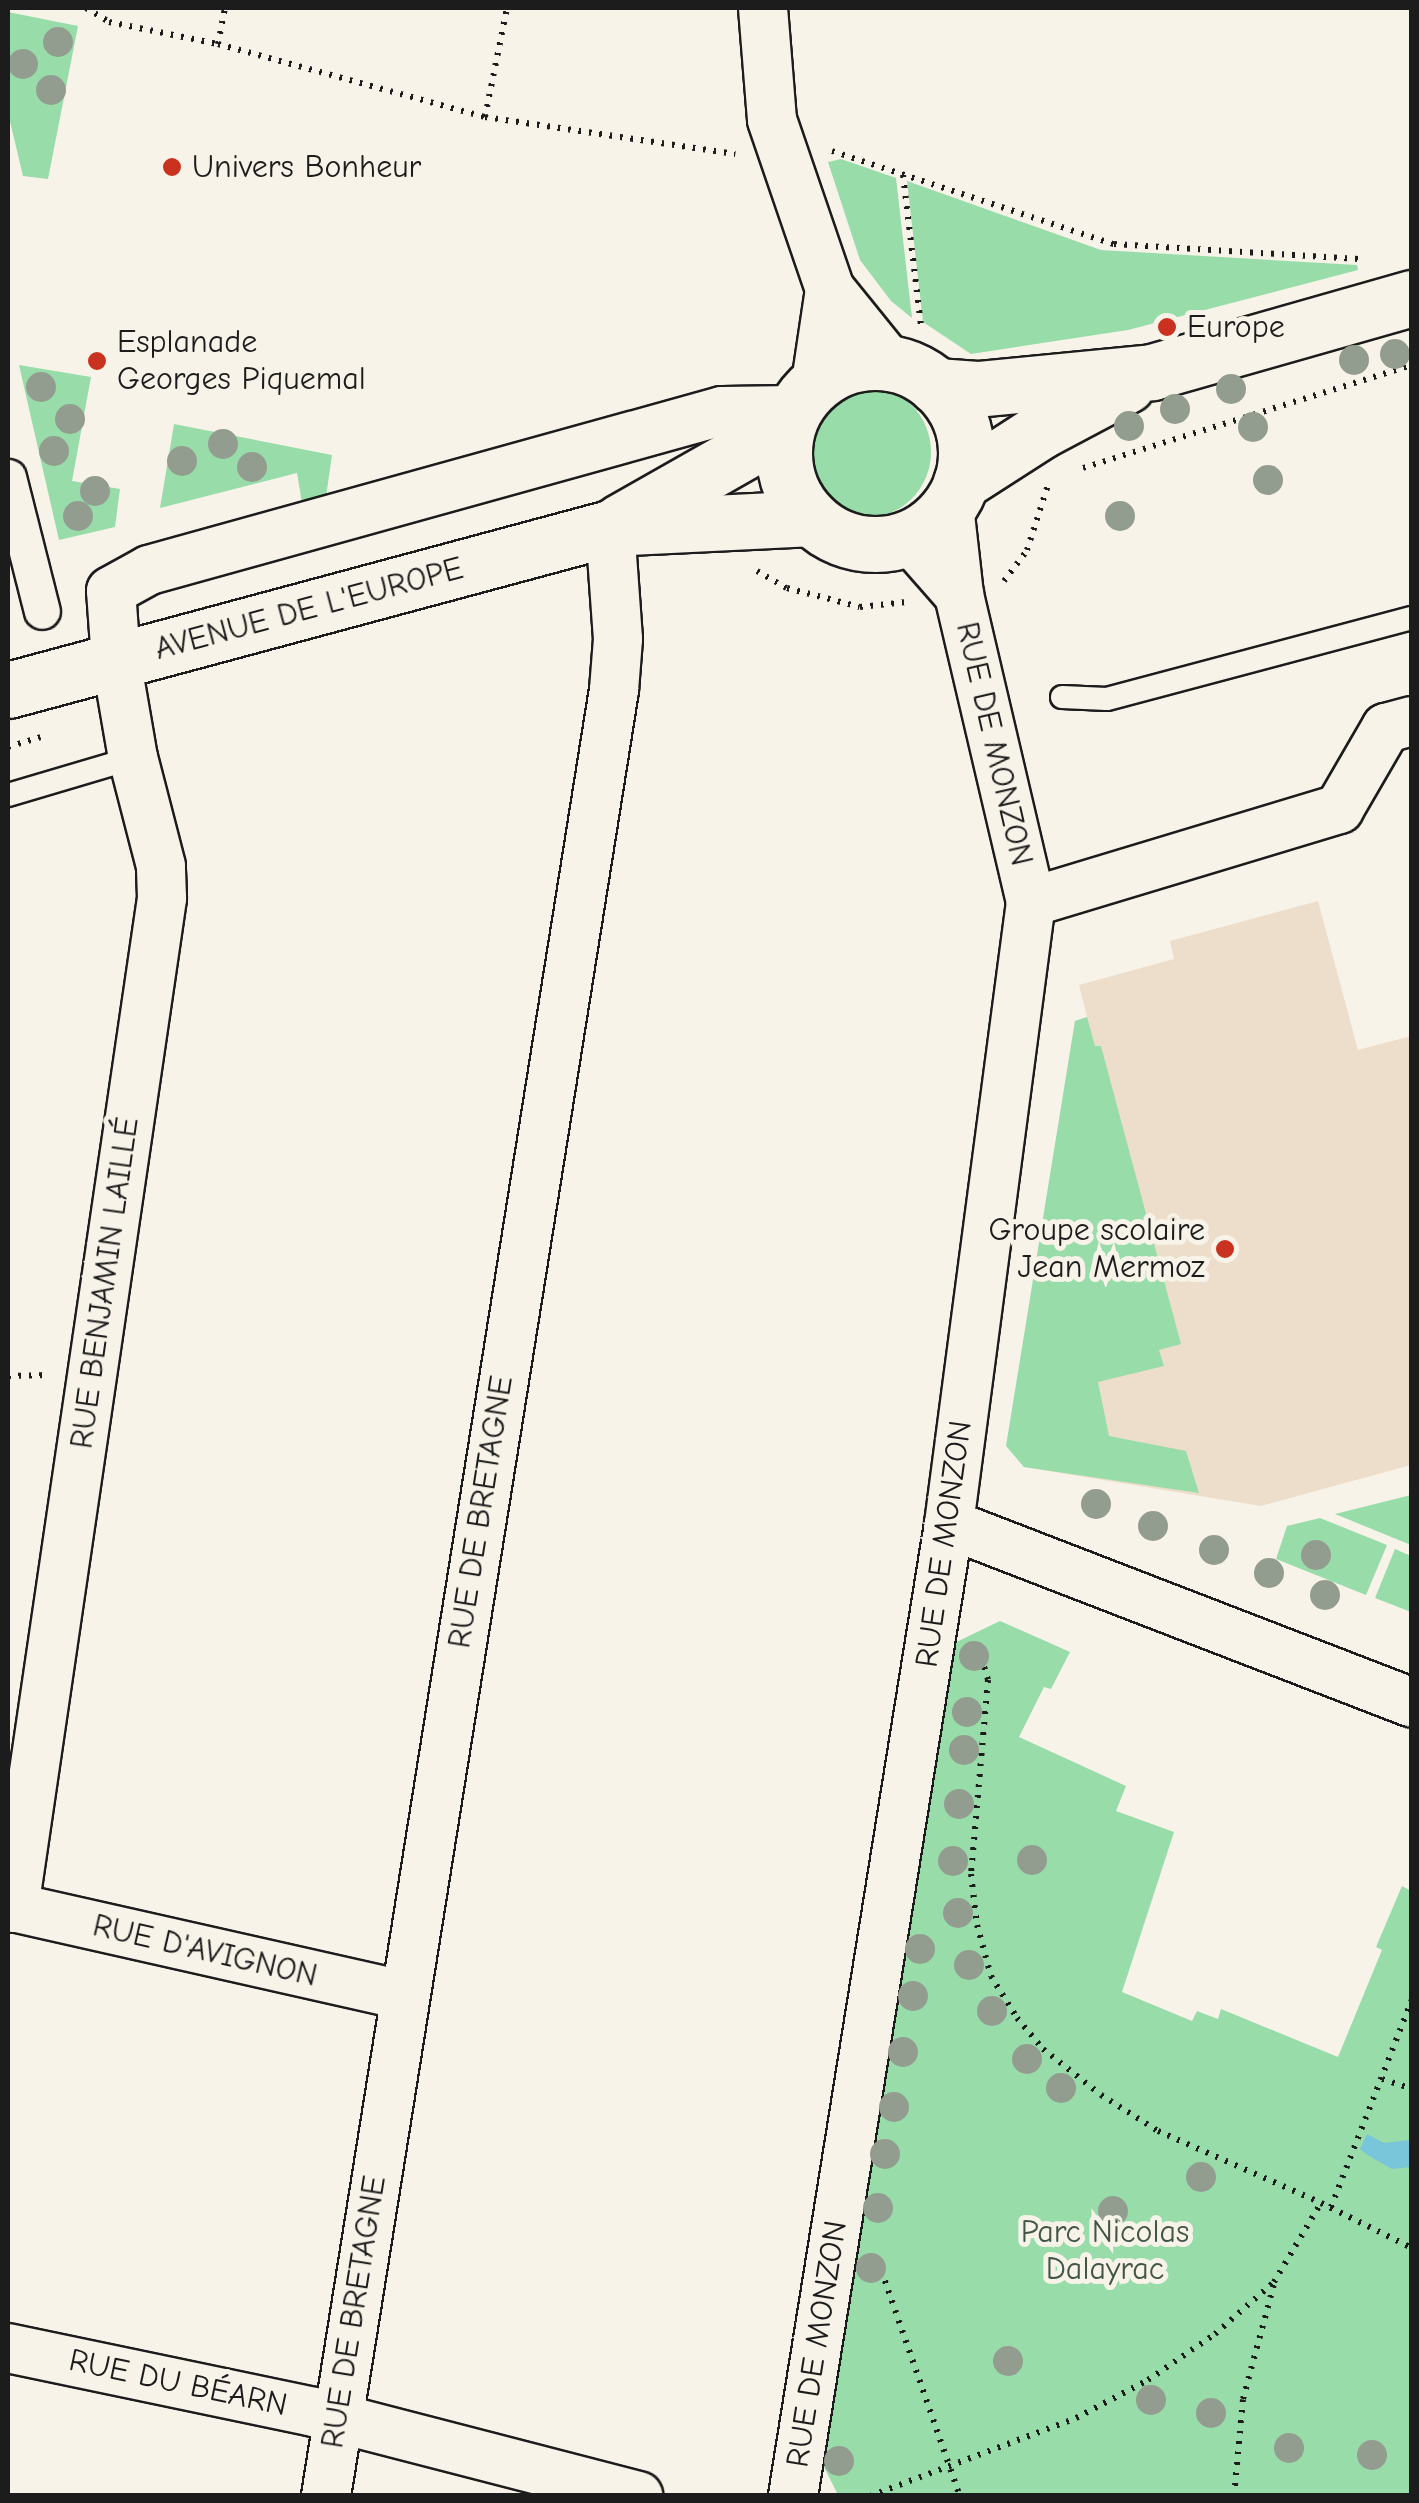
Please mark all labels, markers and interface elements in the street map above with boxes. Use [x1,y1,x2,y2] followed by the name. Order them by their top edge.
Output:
[192,148,421,186] place label: Univers Bonheur
[161,156,183,178] marker: Univers Bonheur
[1187,308,1285,346] place label: Europe
[1156,316,1178,338] marker: Europe
[117,324,366,399] place label: Esplanade Georges Piquemal
[86,350,108,372] marker: Esplanade Georges Piquemal
[151,549,467,669] street label: AVENUE DE L'EUROPE
[947,618,1041,870] street label: RUE DE MONZON
[63,1115,147,1451] street label: RUE BENJAMIN LAILLÉ
[988,1212,1205,1287] place label: Groupe scolaire Jean Mermoz
[1214,1238,1236,1260] marker: Groupe scolaire Jean Mermoz
[441,1373,521,1651] street label: RUE DE BRETAGNE
[908,1418,980,1670] street label: RUE DE MONZON
[89,1907,321,1995] street label: RUE D'AVIGNON
[314,2173,394,2451] street label: RUE DE BRETAGNE
[1021,2214,1189,2289] park label: Parc Nicolas Dalayrac
[779,2218,855,2470] street label: RUE DE MONZON
[65,2341,291,2425] street label: RUE DU BÉARN

